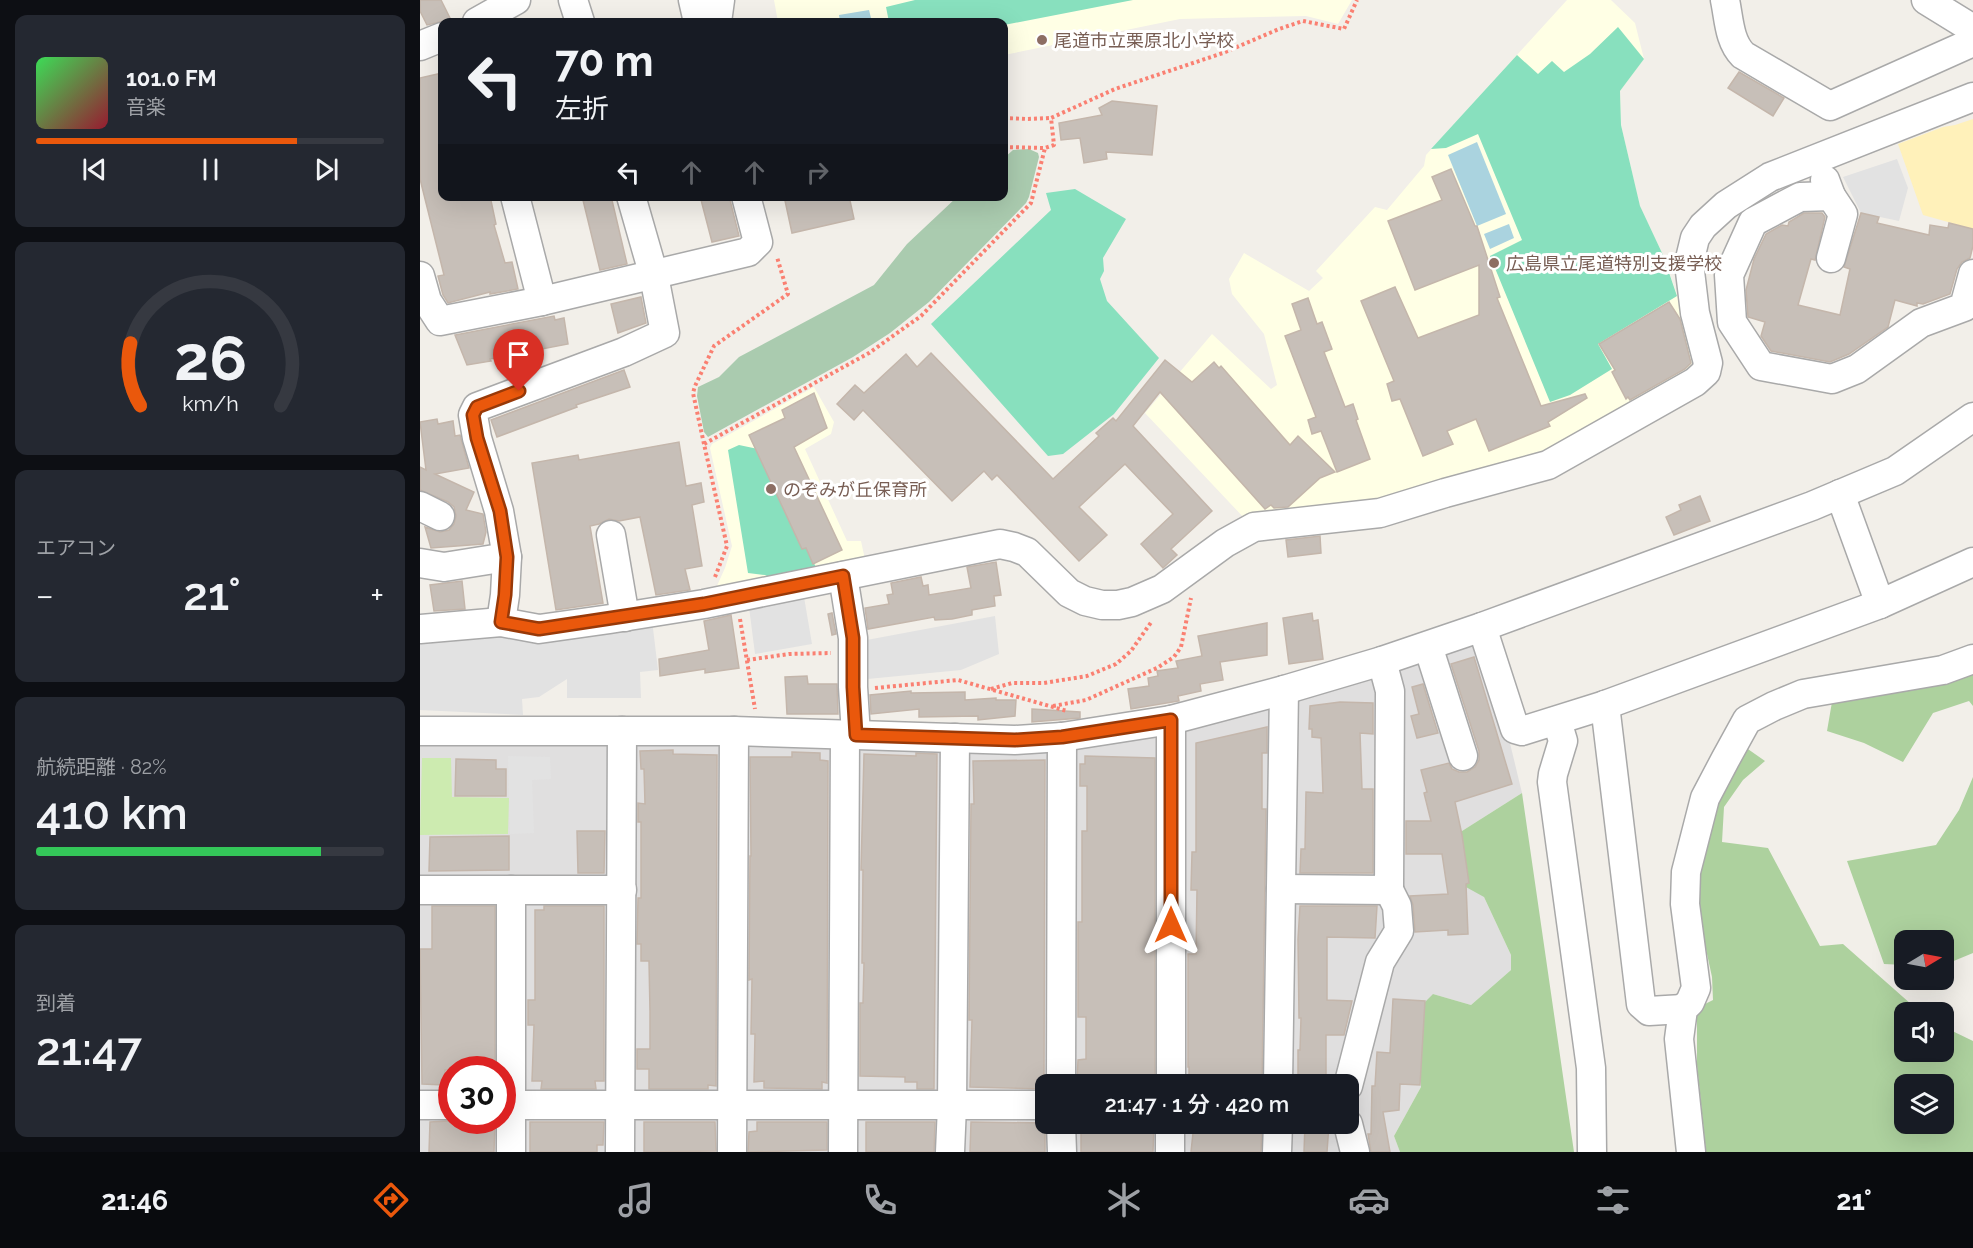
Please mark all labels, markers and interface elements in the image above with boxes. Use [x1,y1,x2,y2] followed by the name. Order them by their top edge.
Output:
[1054,30,1234,51] place label: 尾道市立栗原北小学校
[1035,33,1049,47] marker: 尾道市立栗原北小学校
[555,37,654,86] text: 70 m
[456,42,534,120] icon: left
[126,65,217,91] text: 101.0 FM
[555,93,609,124] text: 左折
[126,95,166,119] text: 音楽
[78,153,111,186] icon: previous
[194,153,227,186] icon: pause
[310,153,343,186] icon: next
[612,156,645,189] icon: left
[675,156,708,189] icon: ahead
[738,156,771,189] icon: ahead
[801,156,834,189] icon: right
[1506,253,1722,274] place label: 広島県立尾道特別支援学校
[1487,256,1501,270] marker: 広島県立尾道特別支援学校
[173,321,247,395] text: 26
[493,329,544,391] pin
[502,338,535,371] icon: arrive
[182,391,238,416] text: km/h
[783,479,927,500] place label: のぞみが丘保育所
[764,482,778,496] marker: のぞみが丘保育所
[36,536,116,560] text: エアコン
[183,568,241,621] text: 21°
[36,576,54,615] text: −
[370,576,384,615] text: +
[36,755,167,779] text: 航続距離 · 82%
[36,787,188,840] text: 410 km
[1139,893,1203,957] position arrow
[1894,930,1954,990] north arrow
[1894,930,1954,1134] map controls
[36,991,76,1015] text: 到着
[1894,1002,1954,1062] button: sound
[36,1023,142,1076] text: 21:47
[438,1056,516,1134] speed limit sign: 30
[1894,1074,1954,1134] button: layers
[1105,1091,1289,1117] text: 21:47 · 1 分 · 420 m
[370,1179,412,1221] icon: directions
[615,1179,657,1221] icon: music
[859,1179,901,1221] icon: phone
[1103,1179,1145,1221] icon: climate
[1348,1179,1390,1221] icon: car
[1592,1179,1634,1221] icon: filters
[101,1185,168,1216] text: 21:46
[1836,1185,1872,1216] text: 21°

